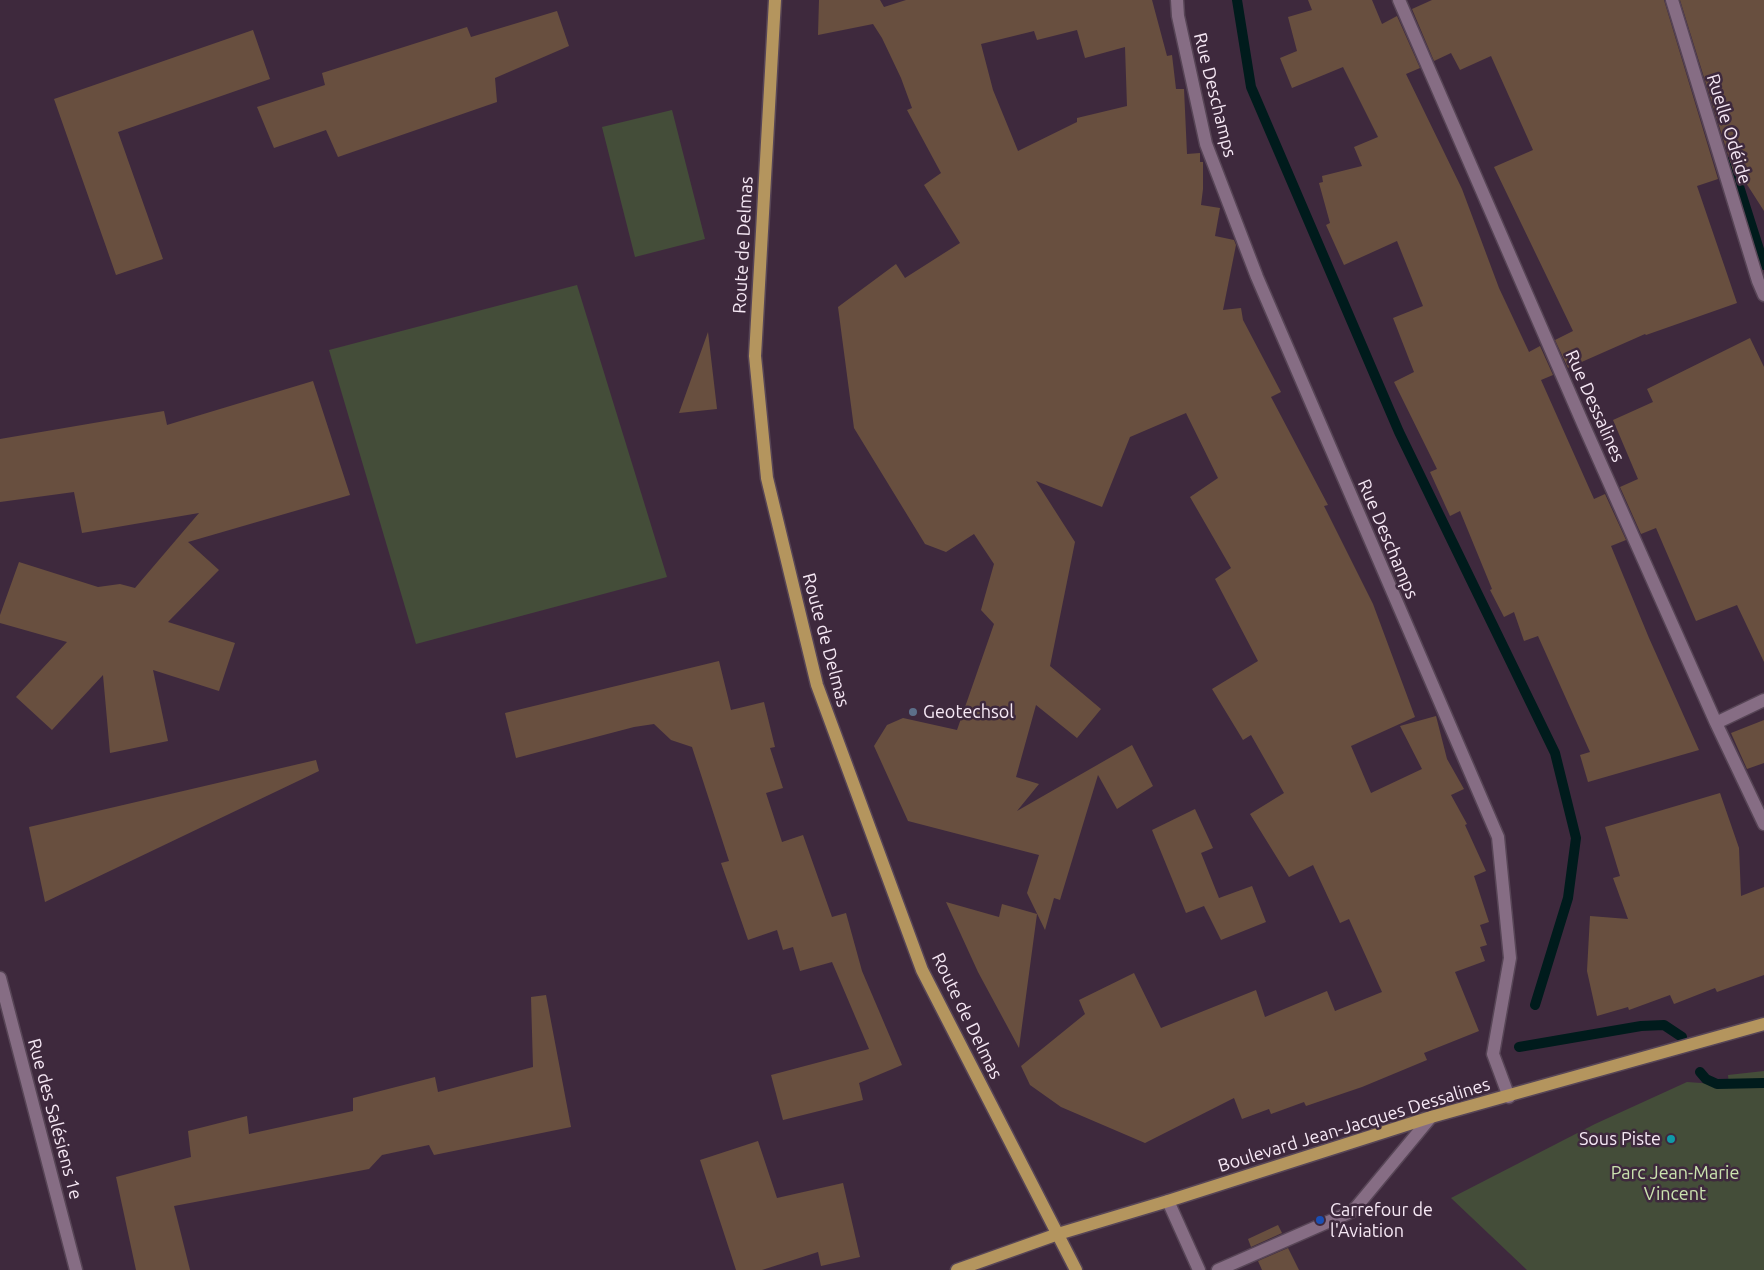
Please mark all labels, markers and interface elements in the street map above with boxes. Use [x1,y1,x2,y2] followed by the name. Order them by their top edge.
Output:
[1189,30,1241,160] street label: Rue Deschamps
[1702,71,1756,187] street label: Ruelle Odéide
[729,176,757,314] street label: Route de Delmas
[1561,347,1629,465] street label: Rue Dessalines
[1353,476,1423,602] street label: Rue Deschamps
[798,571,854,709] street label: Route de Delmas
[923,701,1014,723] place label: Geotechsol
[907,706,919,718] marker: Geotechsol
[927,949,1007,1083] street label: Route de Delmas
[23,1036,87,1202] street label: Rue des Salésiens 1e
[1215,1073,1493,1177] street label: Boulevard Jean-Jacques Dessalines
[1579,1128,1661,1150] place label: Sous Piste
[1665,1133,1677,1145] marker: Sous Piste
[1611,1162,1739,1204] park label: Parc Jean-Marie Vincent
[1330,1199,1433,1242] place label: Carrefour de l'Aviation
[1314,1214,1326,1226] marker: Carrefour de l'Aviation

